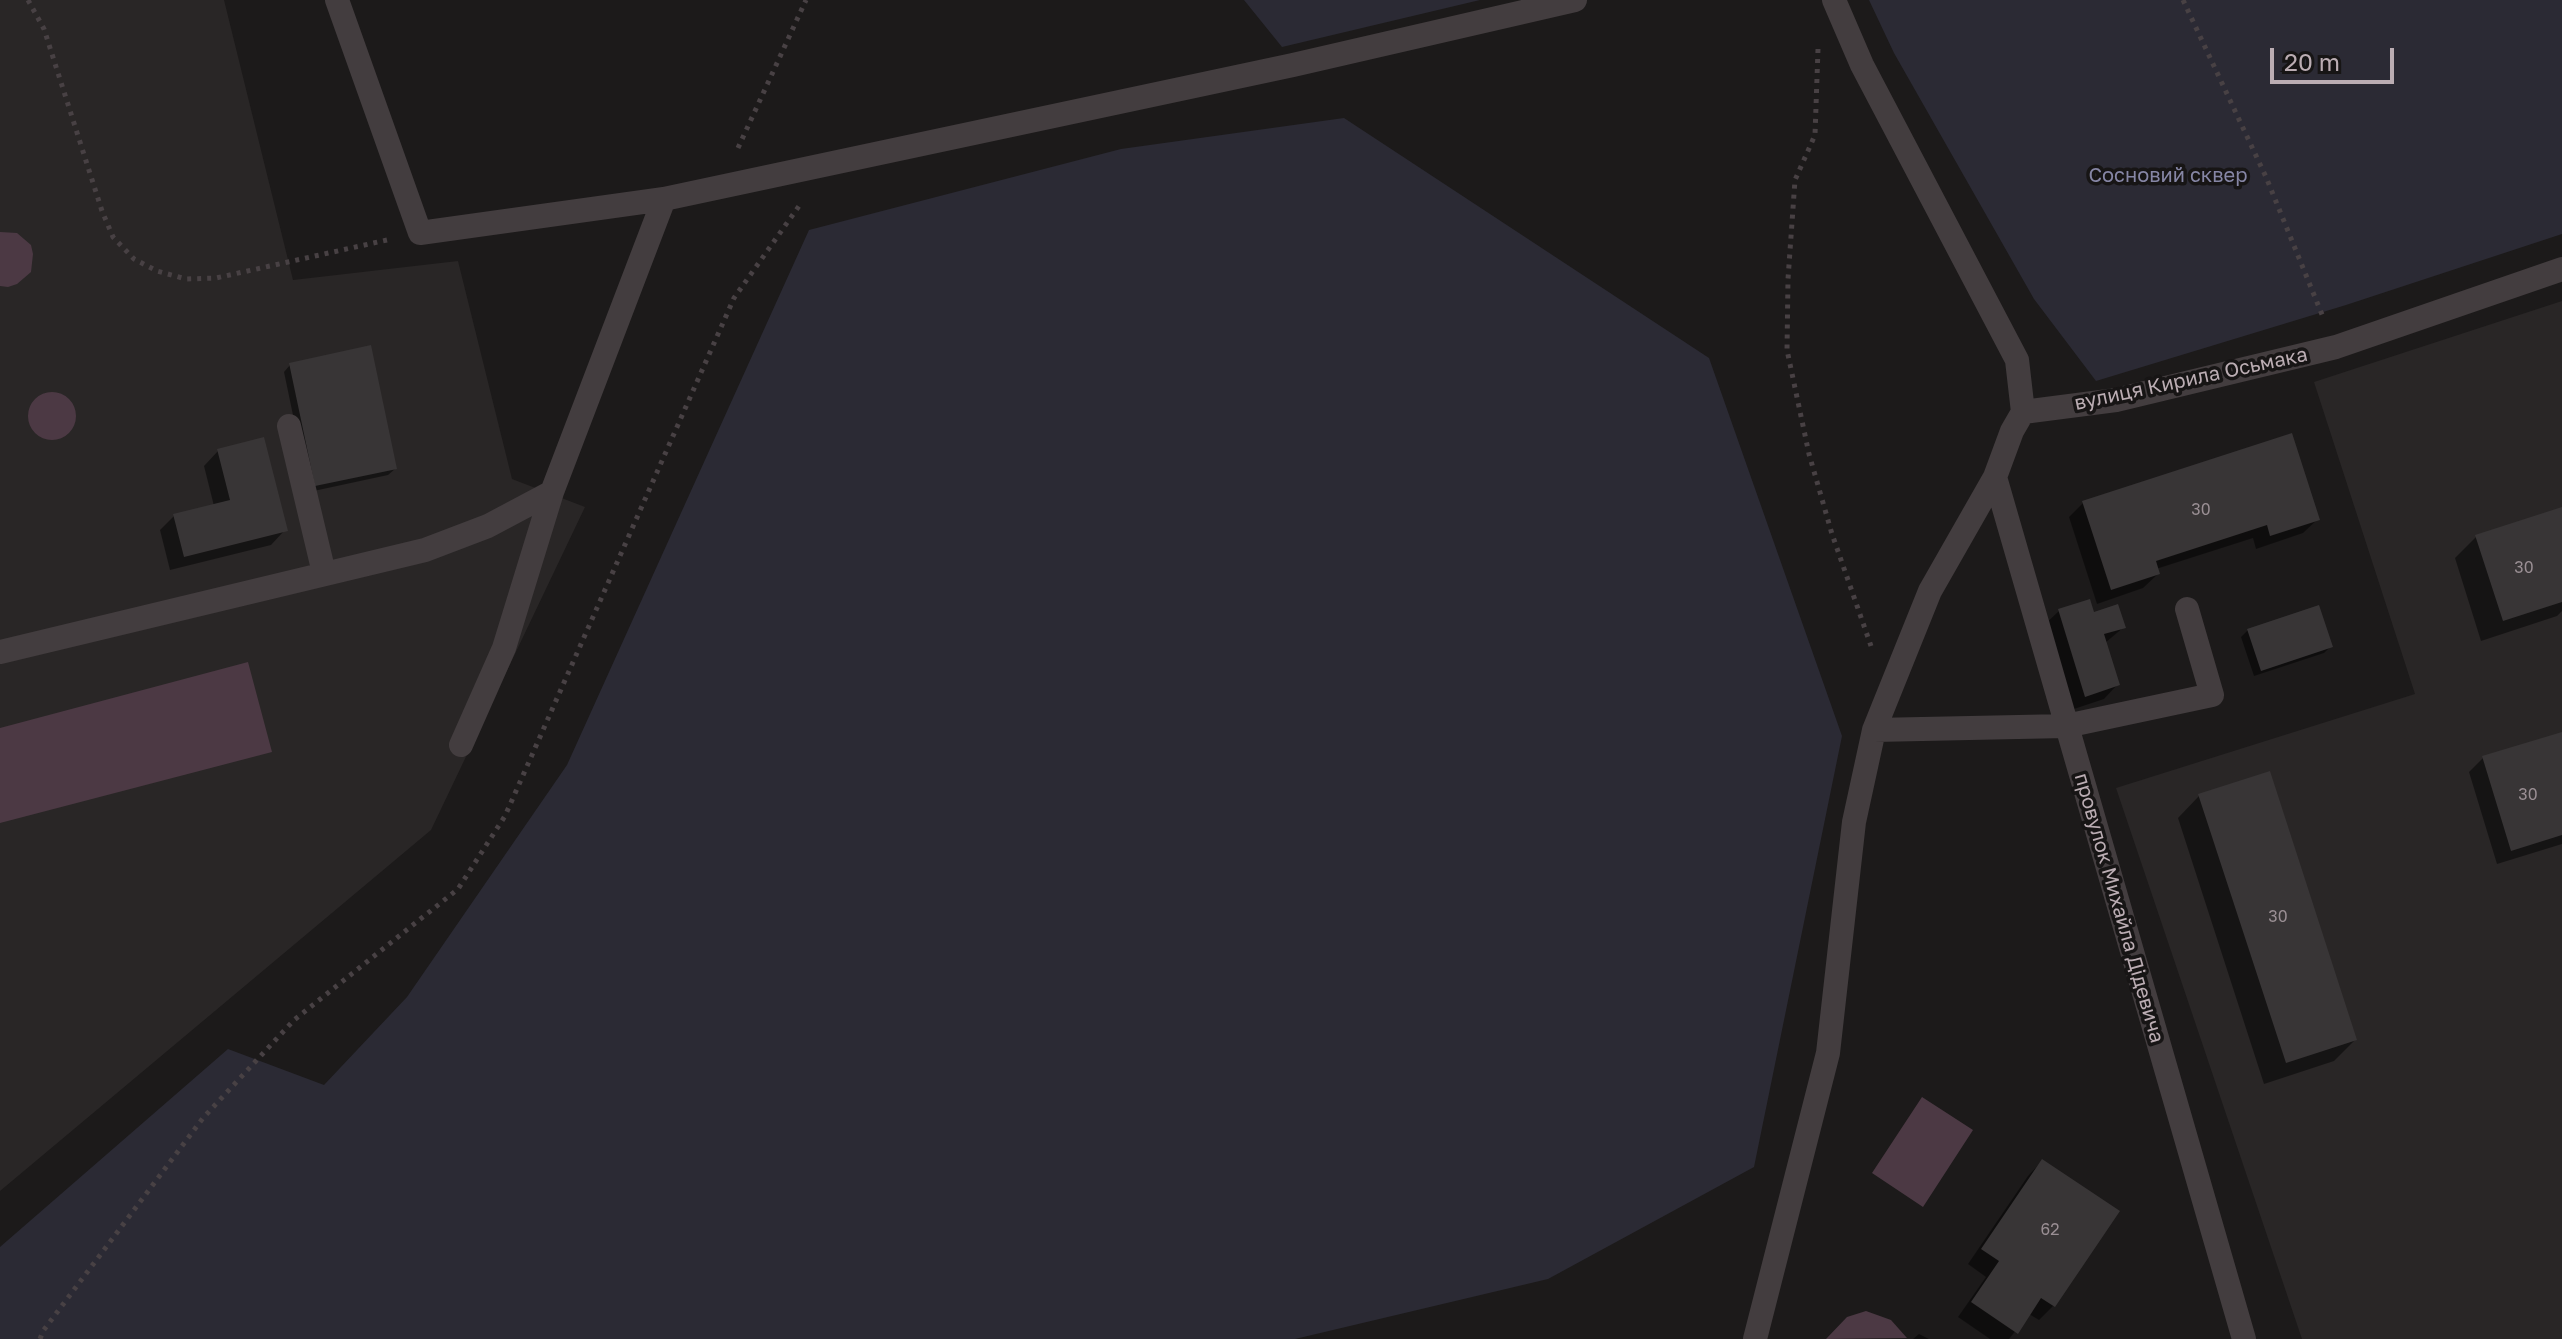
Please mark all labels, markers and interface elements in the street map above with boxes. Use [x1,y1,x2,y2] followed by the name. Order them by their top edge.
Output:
[2274,32,2398,82] scale bar
[2284,47,2340,76] text: 20 m
[2089,164,2247,188] park label: Сосновий сквер
[2072,343,2310,415] street label: вулиця Кирила Осьмака
[2191,500,2211,520] house number: 30
[2514,558,2534,578] house number: 30
[2069,770,2169,1046] street label: провулок Михайла Дідевича
[2518,785,2538,805] house number: 30
[2268,907,2288,927] house number: 30
[2041,1220,2059,1240] house number: 62

